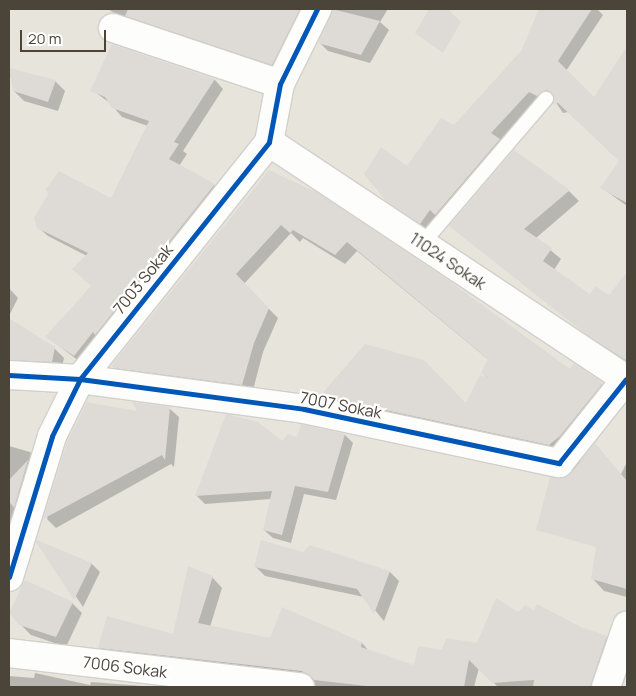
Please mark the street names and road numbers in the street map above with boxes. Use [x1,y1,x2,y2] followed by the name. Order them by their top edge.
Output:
[406,229,490,293] street label: 11024 Sokak
[109,240,177,318] street label: 7003 Sokak
[298,388,384,422] street label: 7007 Sokak
[82,652,168,682] street label: 7006 Sokak

